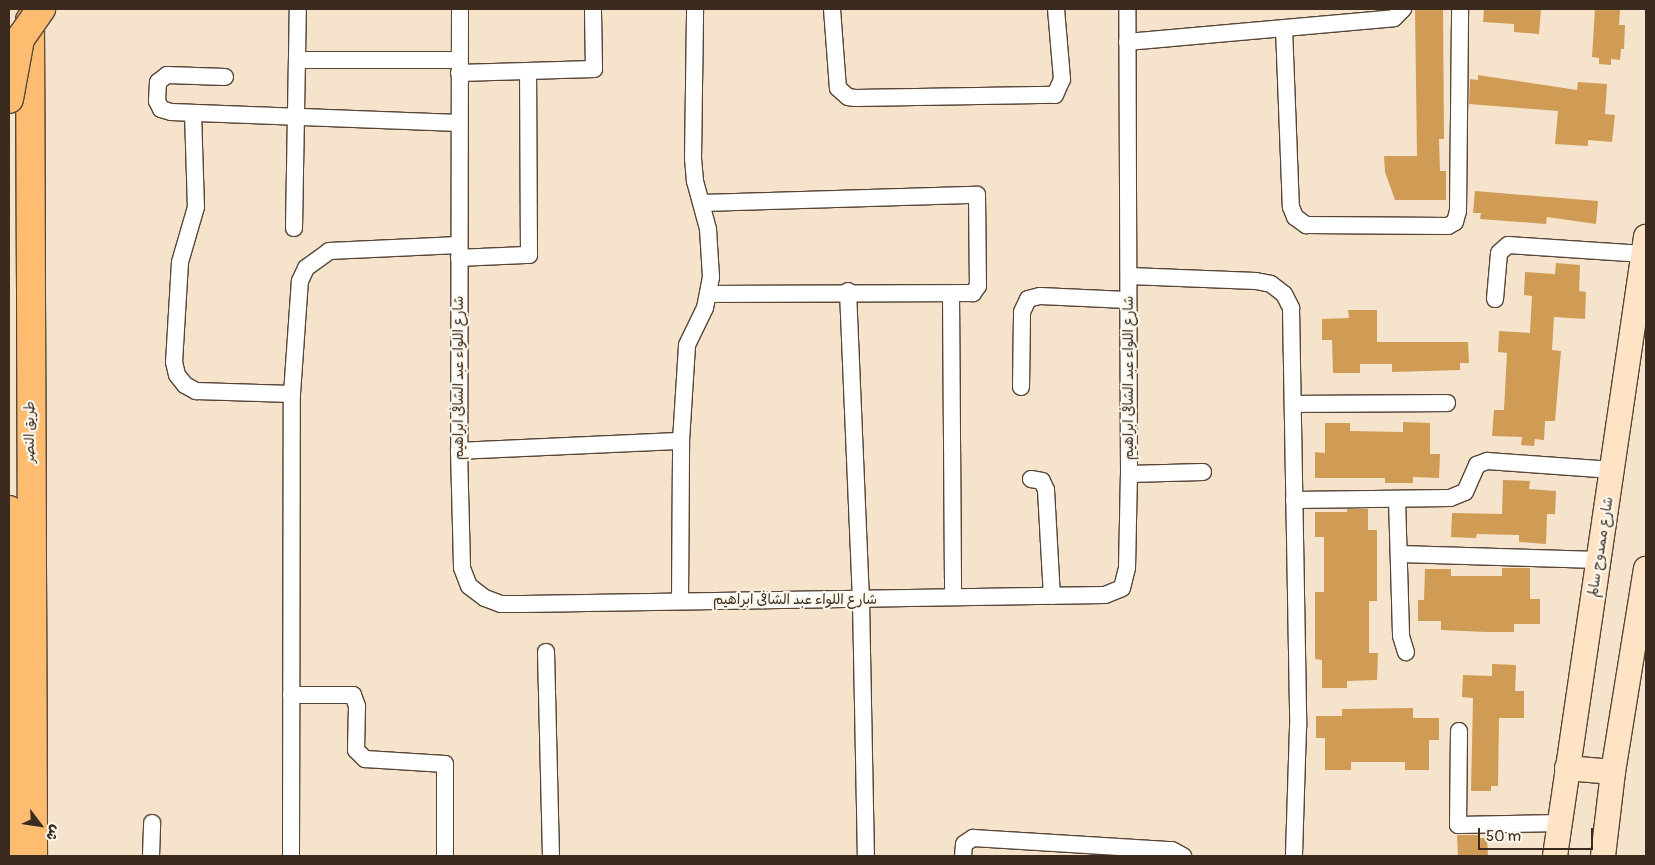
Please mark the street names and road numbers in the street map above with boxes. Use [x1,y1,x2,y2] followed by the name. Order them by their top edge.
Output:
[451,296,467,460] street label: شارع اللواء عبد الشافى ابراهيم
[1121,296,1137,460] street label: شارع اللواء عبد الشافى ابراهيم
[22,401,38,463] street label: طريق النصر
[1585,496,1617,598] street label: شارع ممدوح سالم
[713,592,877,608] street label: شارع اللواء عبد الشافى ابراهيم

